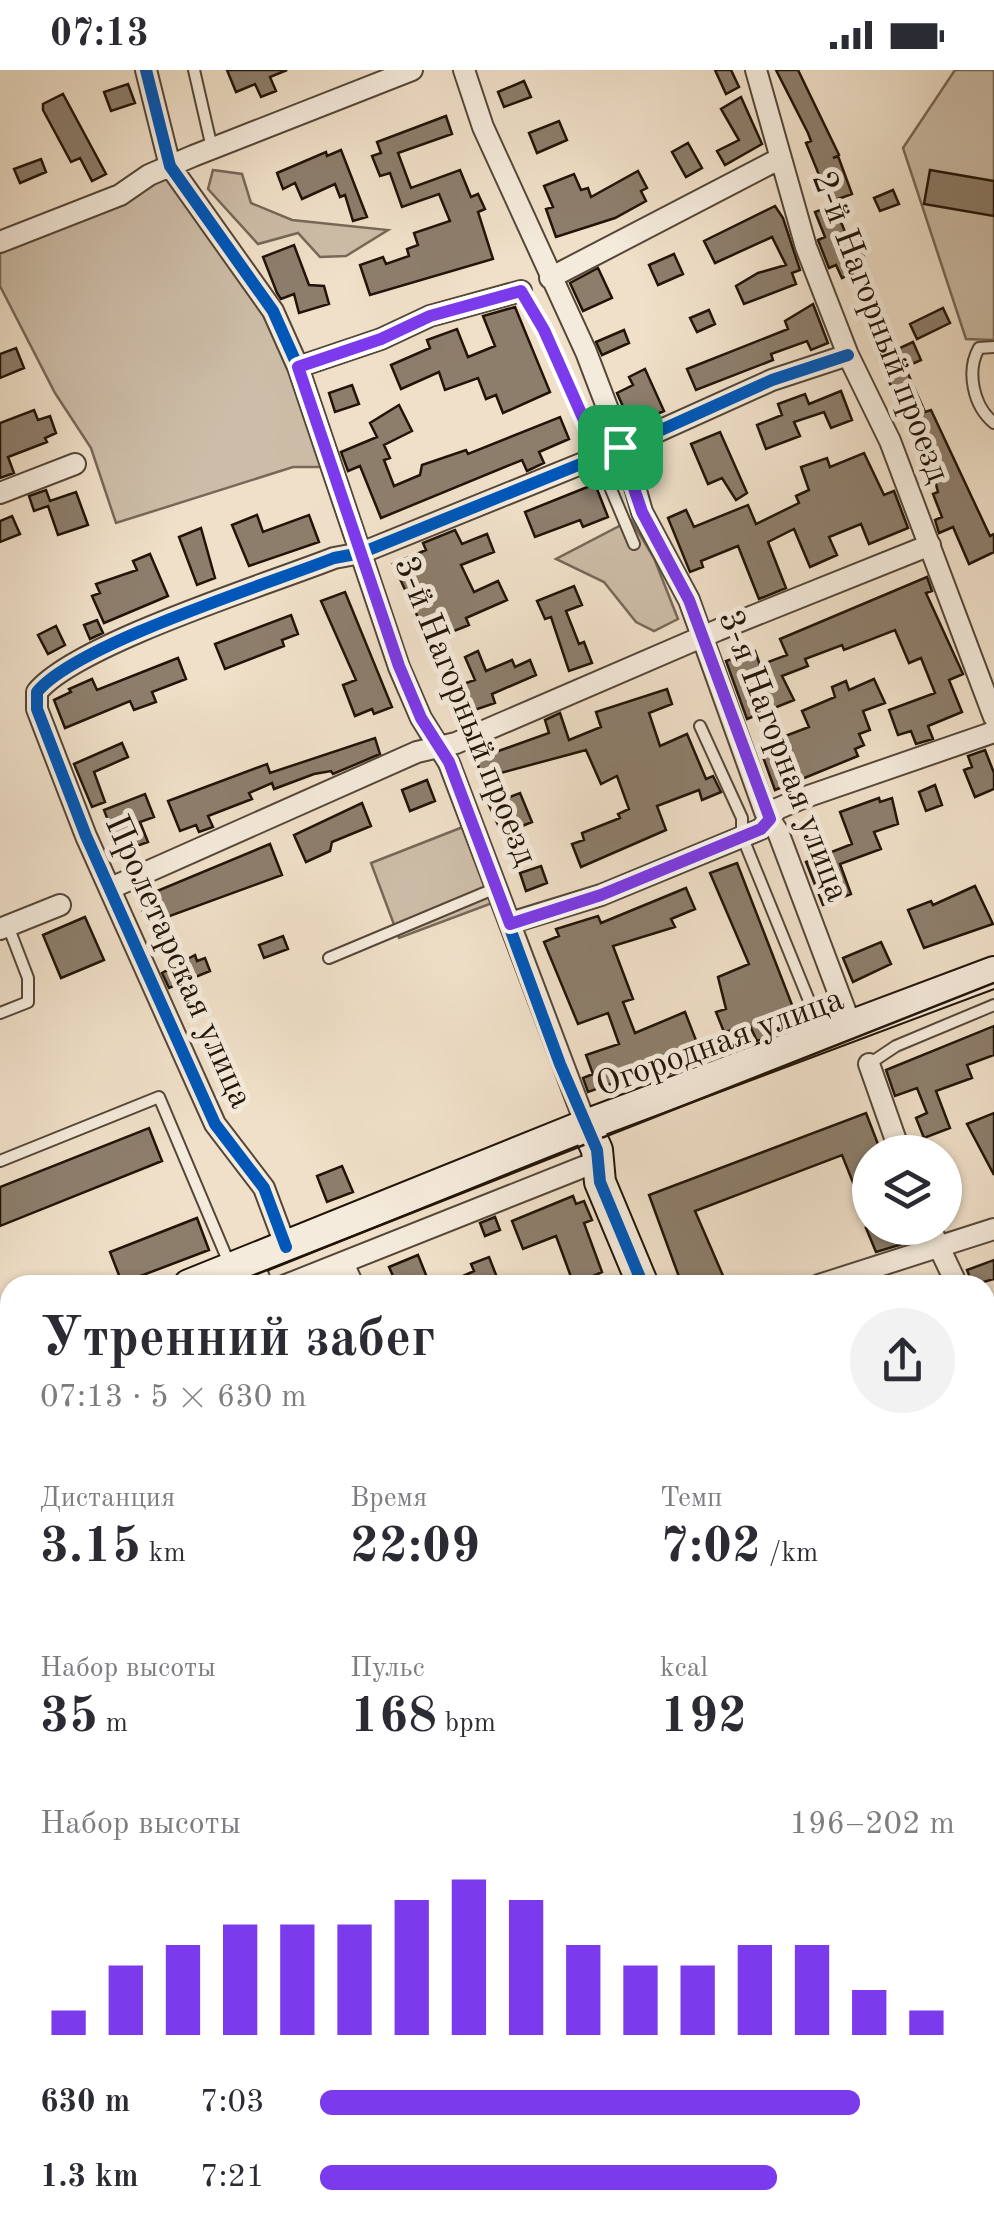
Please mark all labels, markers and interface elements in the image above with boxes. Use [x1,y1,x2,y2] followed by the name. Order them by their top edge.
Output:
[50,16,149,54] text: 07:13
[805,167,955,487] street label: 2-й Нагорный проезд
[578,405,663,490] pin
[593,420,648,475] icon: arrive
[387,552,543,870] street label: 3-й Нагорный проезд
[711,605,855,907] street label: 3-я Нагорная улица
[98,810,258,1114] street label: Пролетарская улица
[591,982,849,1104] street label: Огородная улица
[852,1135,962,1245] map controls
[852,1135,962,1245] button: layers
[850,1308,955,1413] button: share
[40,1313,436,1368] text: Утренний забег
[40,1382,307,1414] text: 07:13 · 5 × 630 m
[40,1485,175,1513] text: Дистанция
[350,1485,427,1513] text: Время
[660,1485,722,1513] text: Темп
[40,1523,141,1573] text: 3.15
[350,1523,480,1573] text: 22:09
[660,1523,761,1573] text: 7:02
[141,1540,186,1568] text: km
[761,1540,818,1568] text: /km
[40,1655,216,1683] text: Набор высоты
[350,1655,425,1683] text: Пульс
[660,1655,708,1683] text: kcal
[40,1693,98,1743] text: 35
[350,1693,437,1743] text: 168
[660,1693,747,1743] text: 192
[98,1710,128,1738] text: m
[437,1710,496,1738] text: bpm
[40,1809,241,1841] text: Набор высоты
[789,1809,955,1841] text: 196–202 m
[40,2087,130,2119] text: 630 m
[200,2087,265,2119] text: 7:03
[40,2162,139,2194] text: 1.3 km
[200,2162,265,2194] text: 7:21

